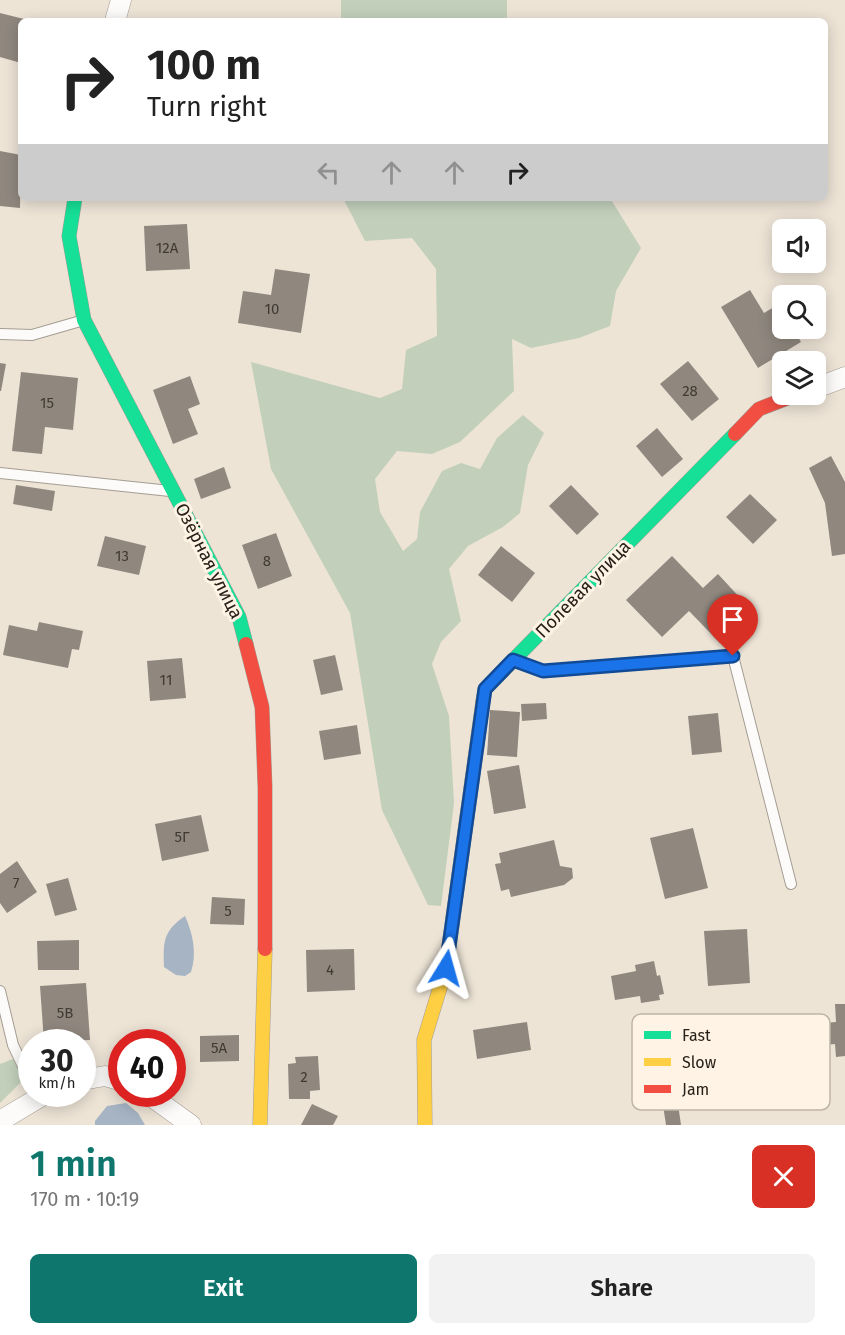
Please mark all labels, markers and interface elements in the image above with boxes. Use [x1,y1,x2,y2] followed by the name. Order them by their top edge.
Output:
[147,40,261,90] text: 100 m
[48,42,126,120] icon: right
[147,91,267,123] text: Turn right
[312,156,345,189] icon: left
[375,156,408,189] icon: ahead
[438,156,471,189] icon: ahead
[501,156,534,189] icon: right
[772,219,826,405] map controls
[772,219,826,273] button: sound
[156,239,179,257] house number: 12А
[772,285,826,339] button: search
[265,300,279,318] house number: 10
[772,351,826,405] button: layers
[682,382,698,400] house number: 28
[40,394,54,412] house number: 15
[170,499,248,623] street label: Озёрная улица
[531,536,635,642] street label: Полевая улица
[115,547,129,565] house number: 13
[263,552,271,570] house number: 8
[707,594,758,656] pin
[716,603,749,636] icon: arrive
[160,671,172,689] house number: 11
[174,828,190,846] house number: 5Г
[13,874,20,892] house number: 7
[224,902,232,920] house number: 5
[414,936,478,1000] position arrow
[326,961,334,979] house number: 4
[57,1004,73,1022] house number: 5В
[632,1014,830,1110] legend
[682,1026,711,1045] text: Fast
[108,1029,186,1107] speed limit sign: 40
[211,1039,227,1057] house number: 5А
[40,1043,74,1079] text: 30
[682,1053,717,1072] text: Slow
[300,1068,308,1086] house number: 2
[38,1074,76,1092] text: km/h
[682,1080,709,1099] text: Jam
[30,1142,117,1186] text: 1 min
[752,1145,815,1208] button: close
[30,1187,139,1211] text: 170 m · 10:19
[30,1254,417,1323] button: Exit
[429,1254,815,1323] button: Share

